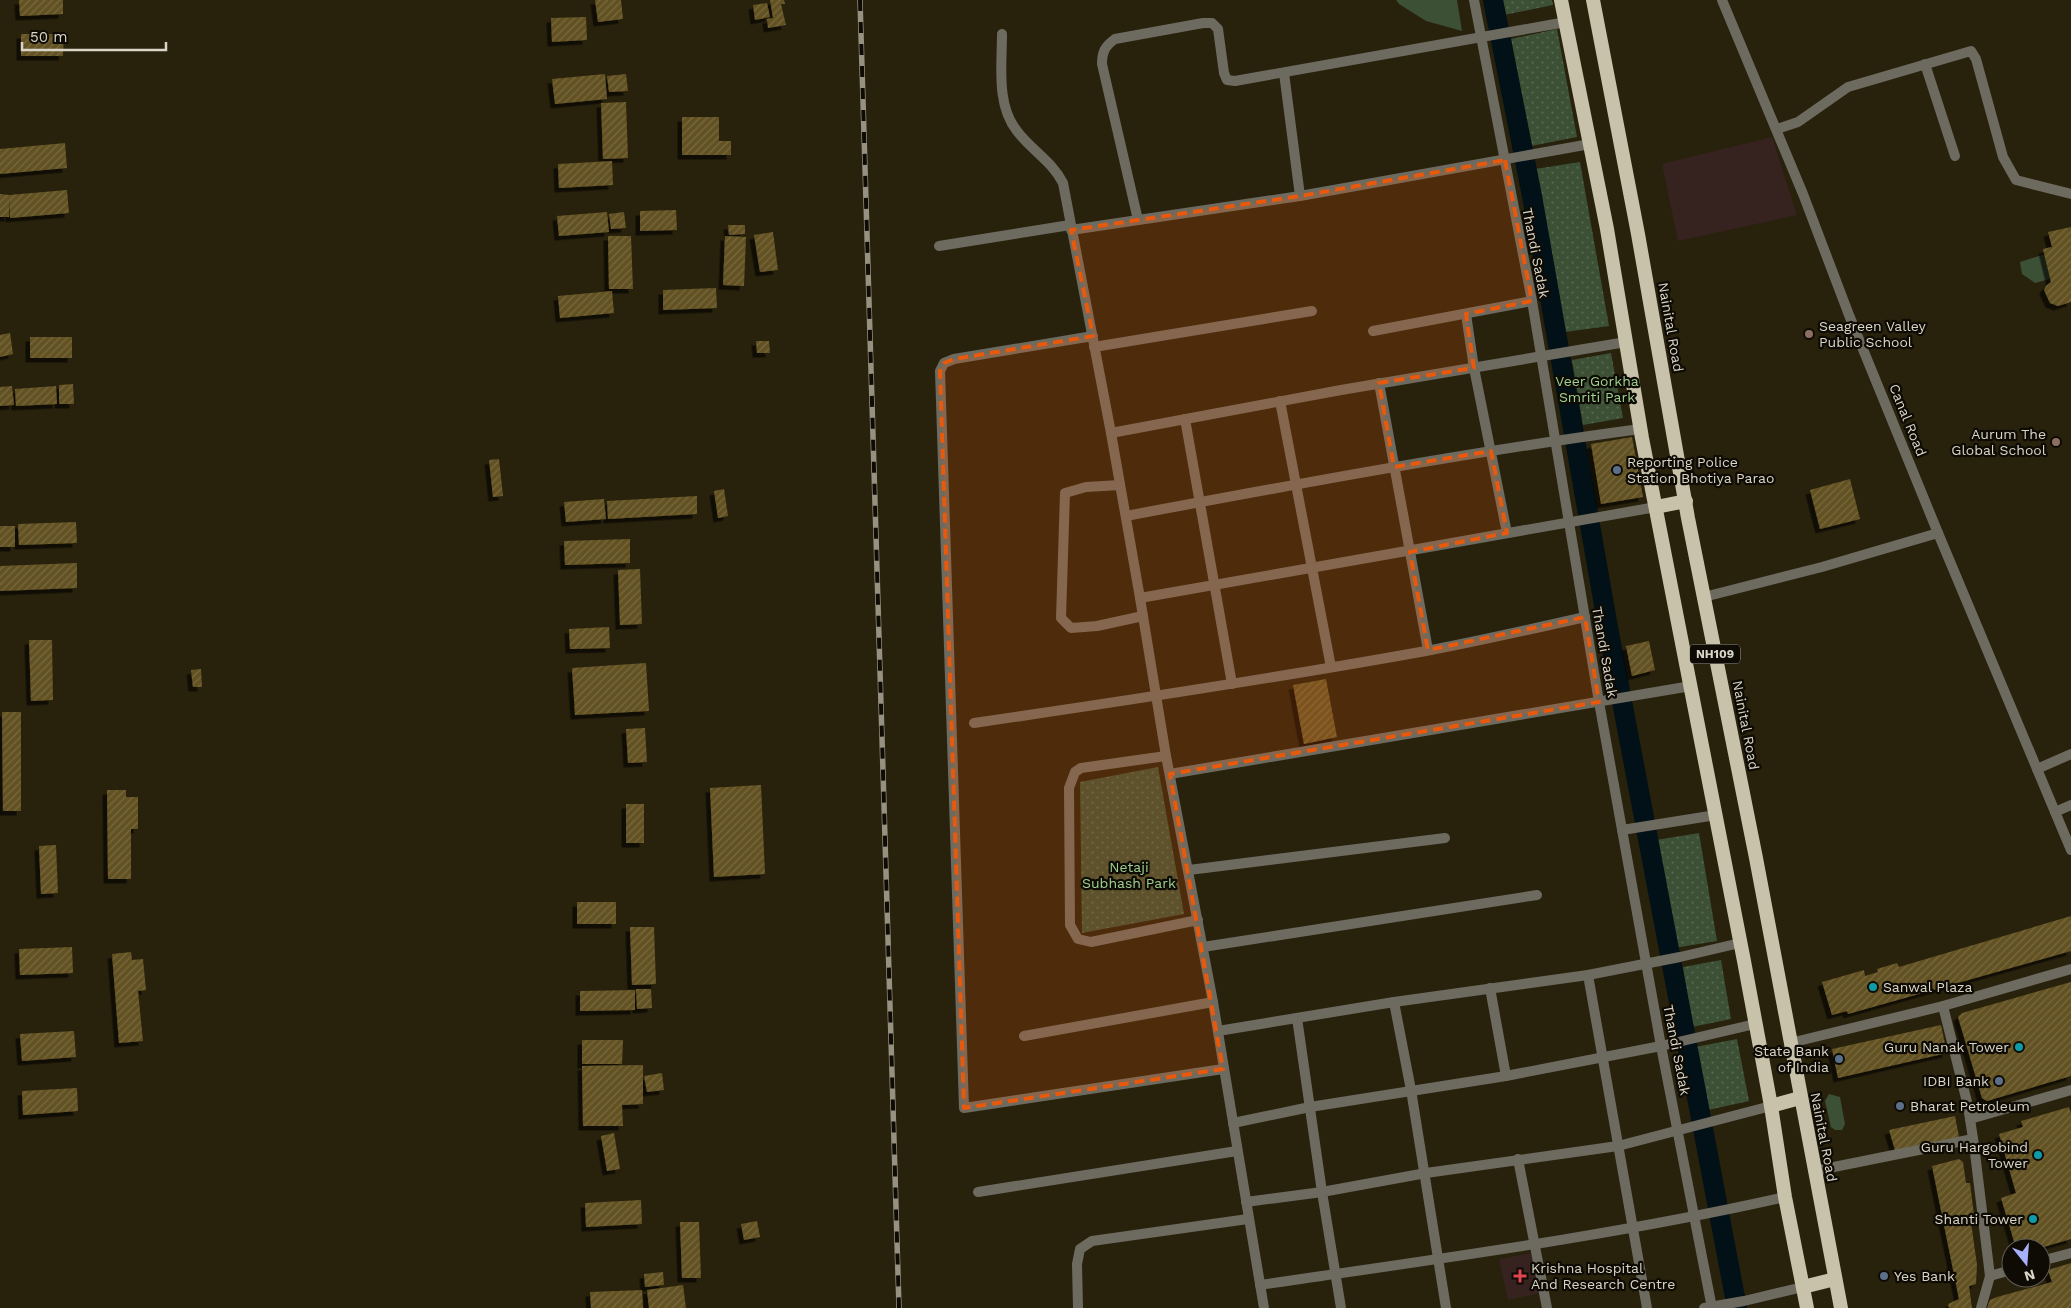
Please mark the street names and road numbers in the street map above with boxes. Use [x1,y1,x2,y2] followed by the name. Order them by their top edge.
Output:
[1519,206,1553,300] street label: Thandi Sadak
[1655,281,1687,373] street label: Nainital Road
[1886,381,1930,459] street label: Canal Road
[1589,605,1621,699] street label: Thandi Sadak
[1690,644,1740,664] road number: NH109
[1729,679,1763,771] street label: Nainital Road
[1660,1003,1694,1097] street label: Thandi Sadak
[1807,1091,1841,1183] street label: Nainital Road

